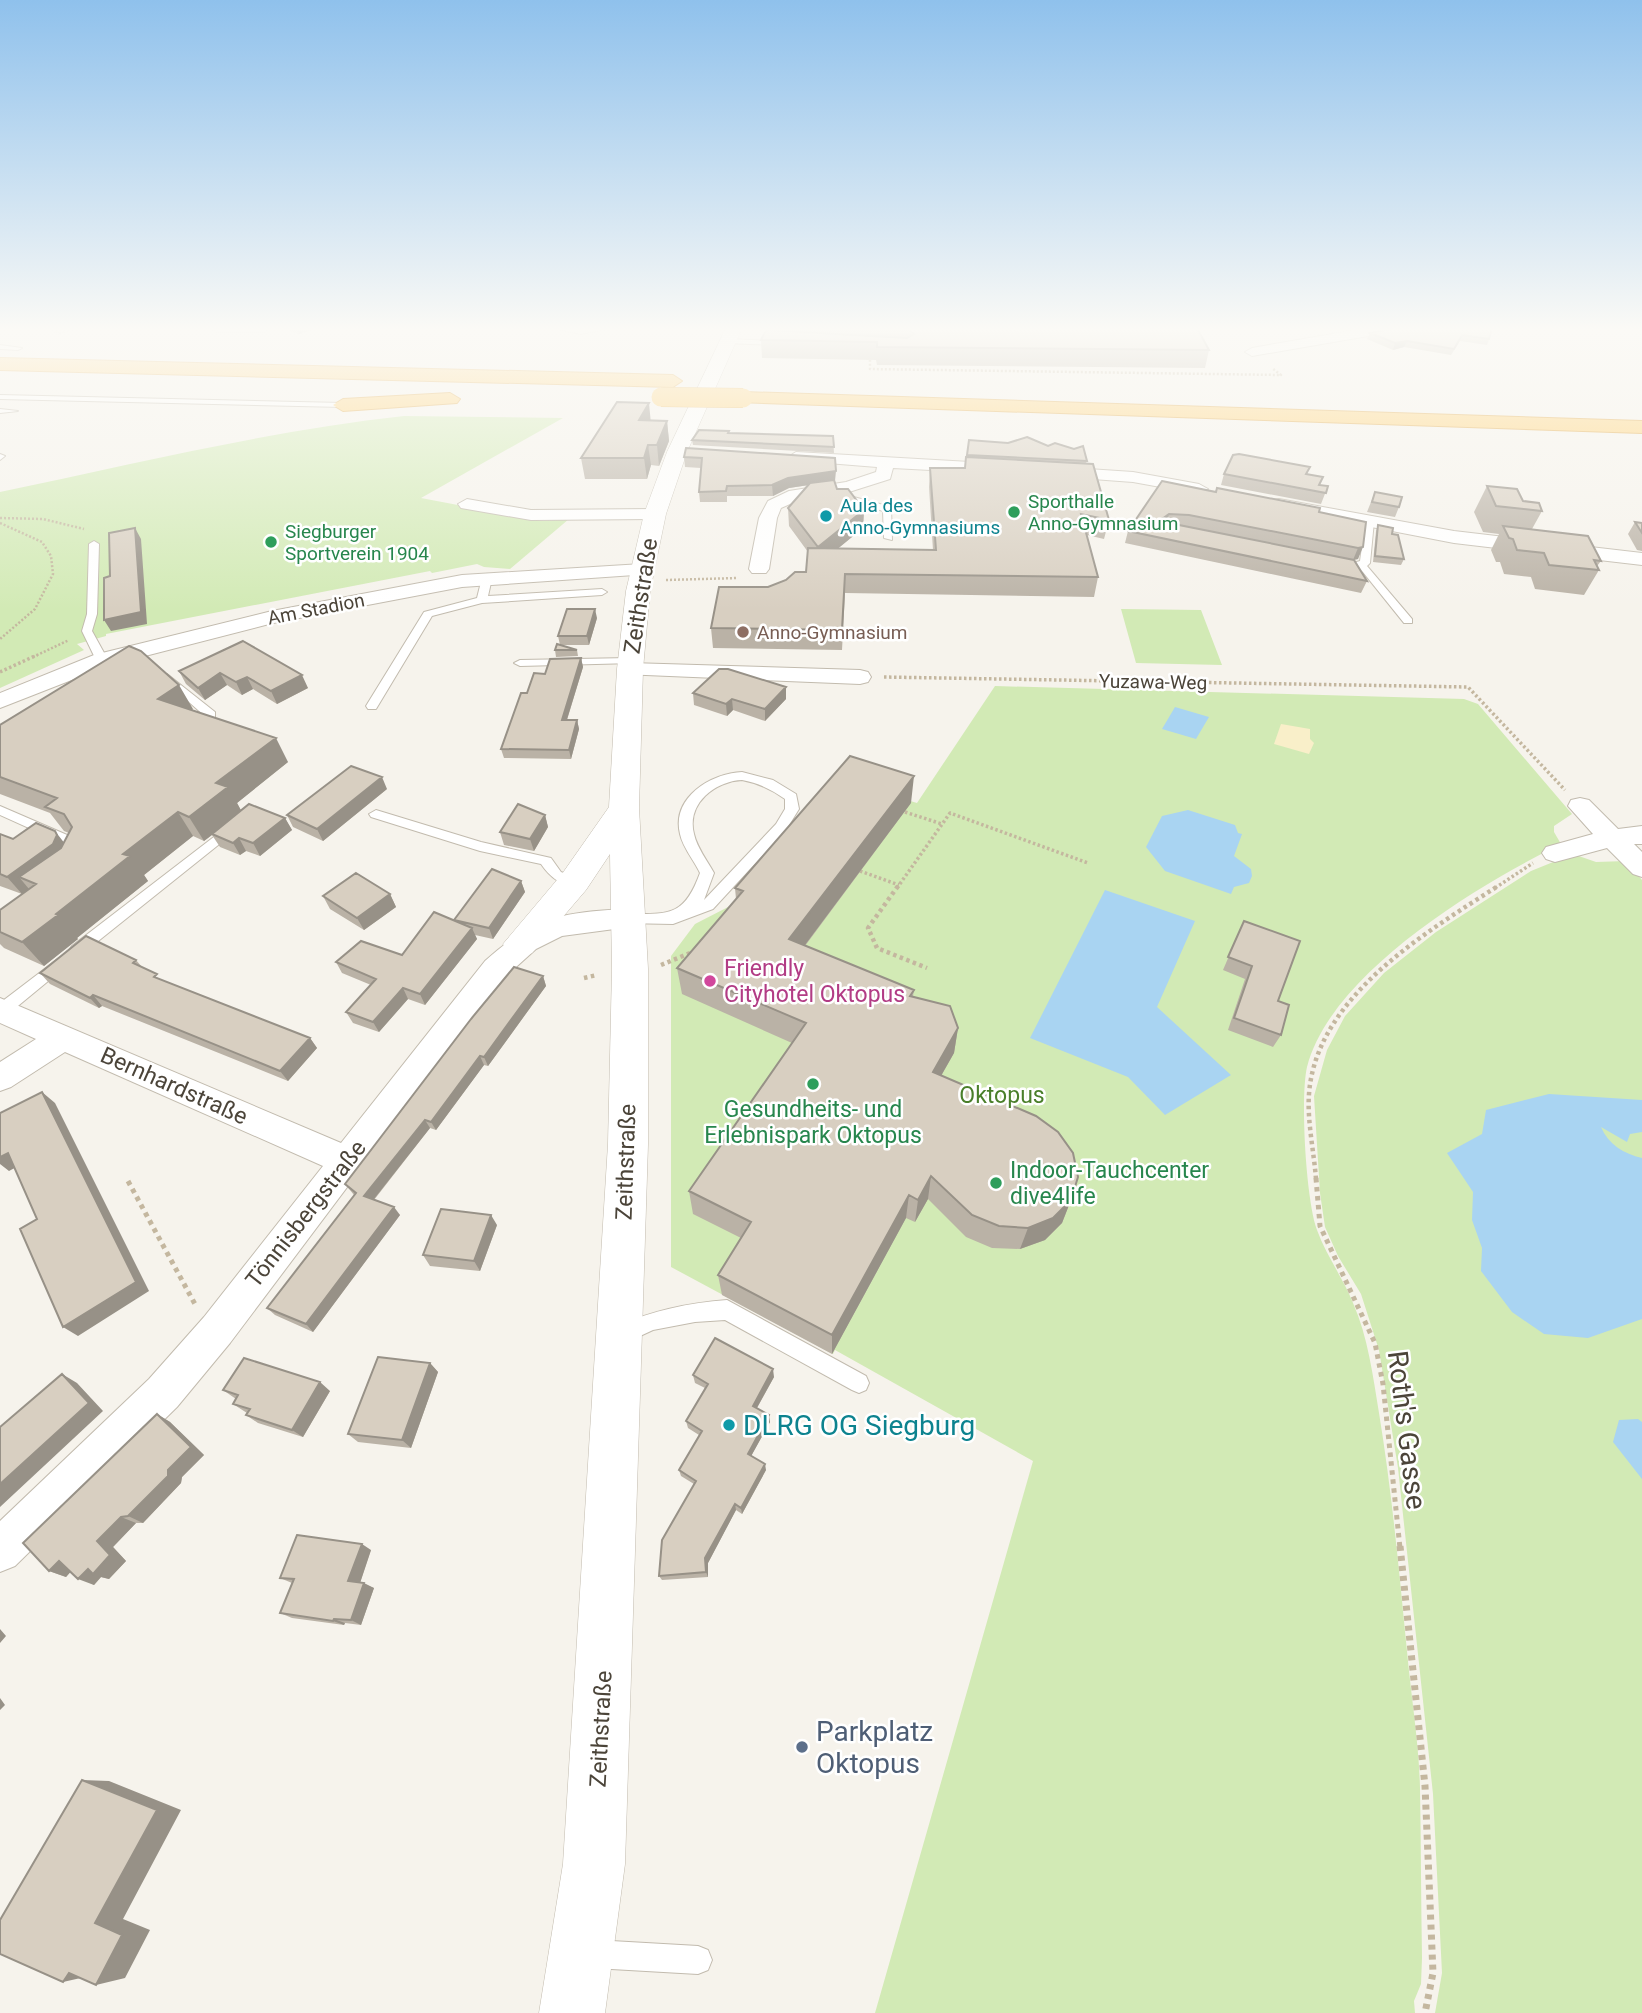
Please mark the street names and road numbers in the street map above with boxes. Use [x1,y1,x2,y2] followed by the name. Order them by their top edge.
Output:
[619,536,663,656] street label: Zeithstraße
[266,588,366,630] street label: Am Stadion
[1099,670,1207,694] street label: Yuzawa-Weg
[96,1042,252,1130] street label: Bernhardstraße
[610,1103,642,1221] street label: Zeithstraße
[240,1135,372,1293] street label: Tönnisbergstraße
[1381,1349,1433,1511] street label: Roth's Gasse
[584,1670,618,1788] street label: Zeithstraße

